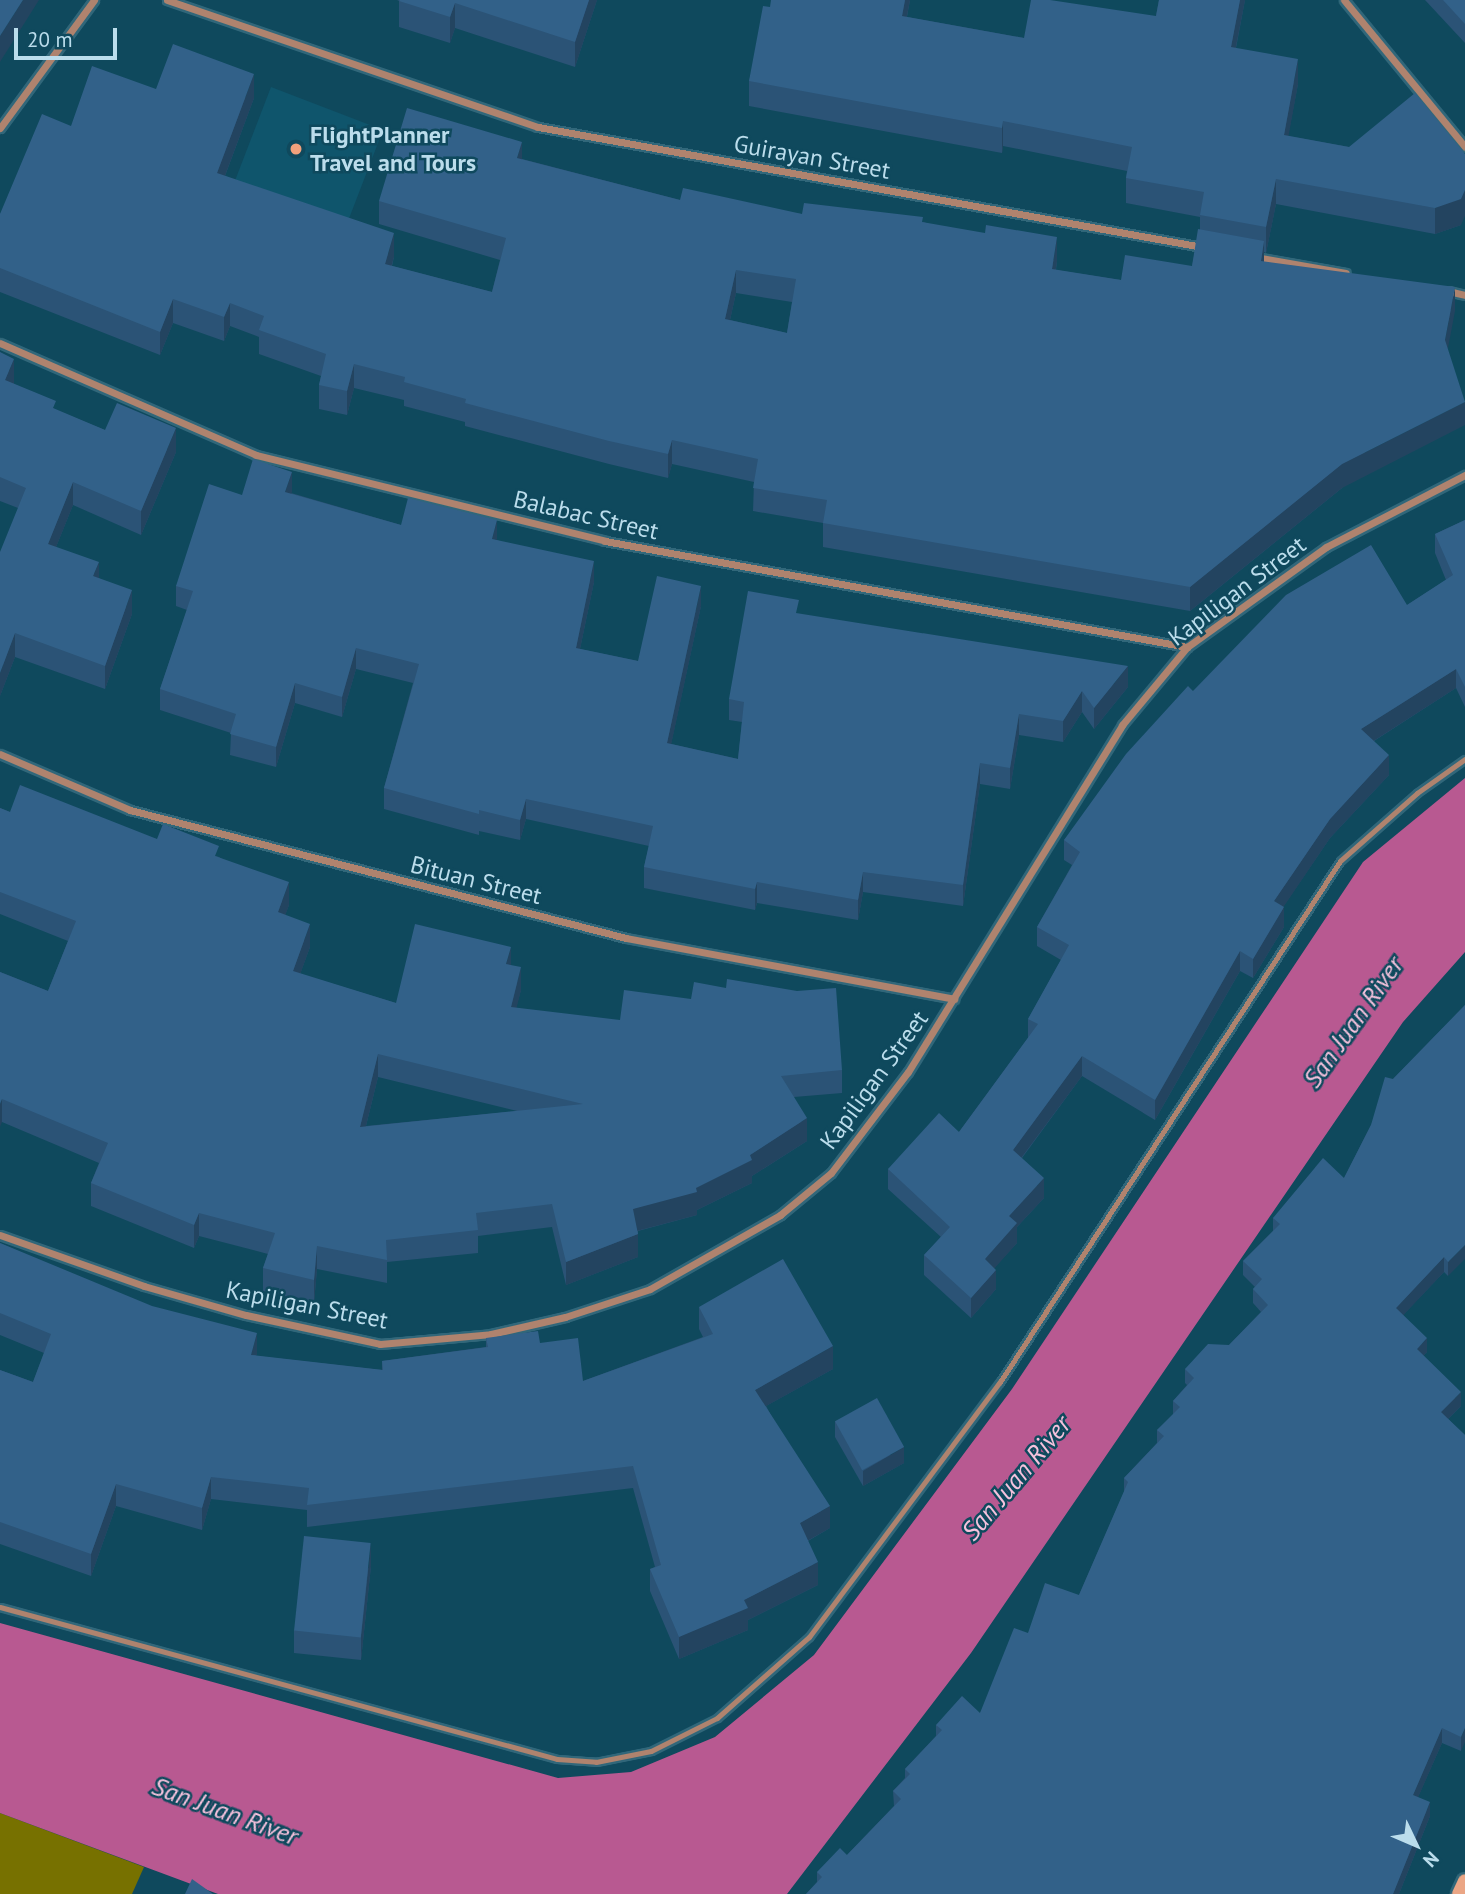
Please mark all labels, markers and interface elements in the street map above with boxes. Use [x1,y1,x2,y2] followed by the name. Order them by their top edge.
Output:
[18,14,121,58] scale bar
[27,26,73,53] text: 20 m
[310,121,477,177] place label: FlightPlanner Travel and Tours
[732,129,892,185] street label: Guirayan Street
[288,141,304,157] marker: FlightPlanner Travel and Tours
[511,484,661,546] street label: Balabac Street
[1163,530,1311,652] street label: Kapiligan Street
[407,850,545,910] street label: Bituan Street
[1296,950,1410,1094] water label: San Juan River
[814,1005,934,1155] street label: Kapiligan Street
[224,1275,390,1335] street label: Kapiligan Street
[955,1409,1077,1547] water label: San Juan River
[148,1770,302,1852] water label: San Juan River
[1381,1810,1451,1880] north arrow
[1418,1847,1444,1872] text: N

